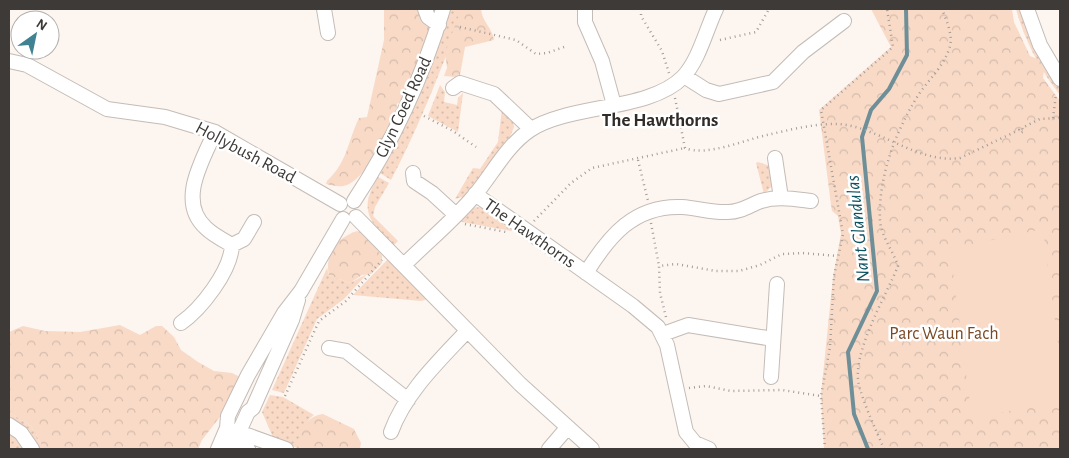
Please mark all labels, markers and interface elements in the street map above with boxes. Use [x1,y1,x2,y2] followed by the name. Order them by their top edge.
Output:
[10,10,60,60] north arrow
[34,16,49,33] text: N
[373,54,435,161] street label: Glyn Coed Road
[602,111,718,130] district label: The Hawthorns
[192,119,299,187] street label: Hollybush Road
[843,174,874,283] water label: Nant Glandulas
[480,196,578,272] street label: The Hawthorns
[889,325,999,343] park label: Parc Waun Fach

